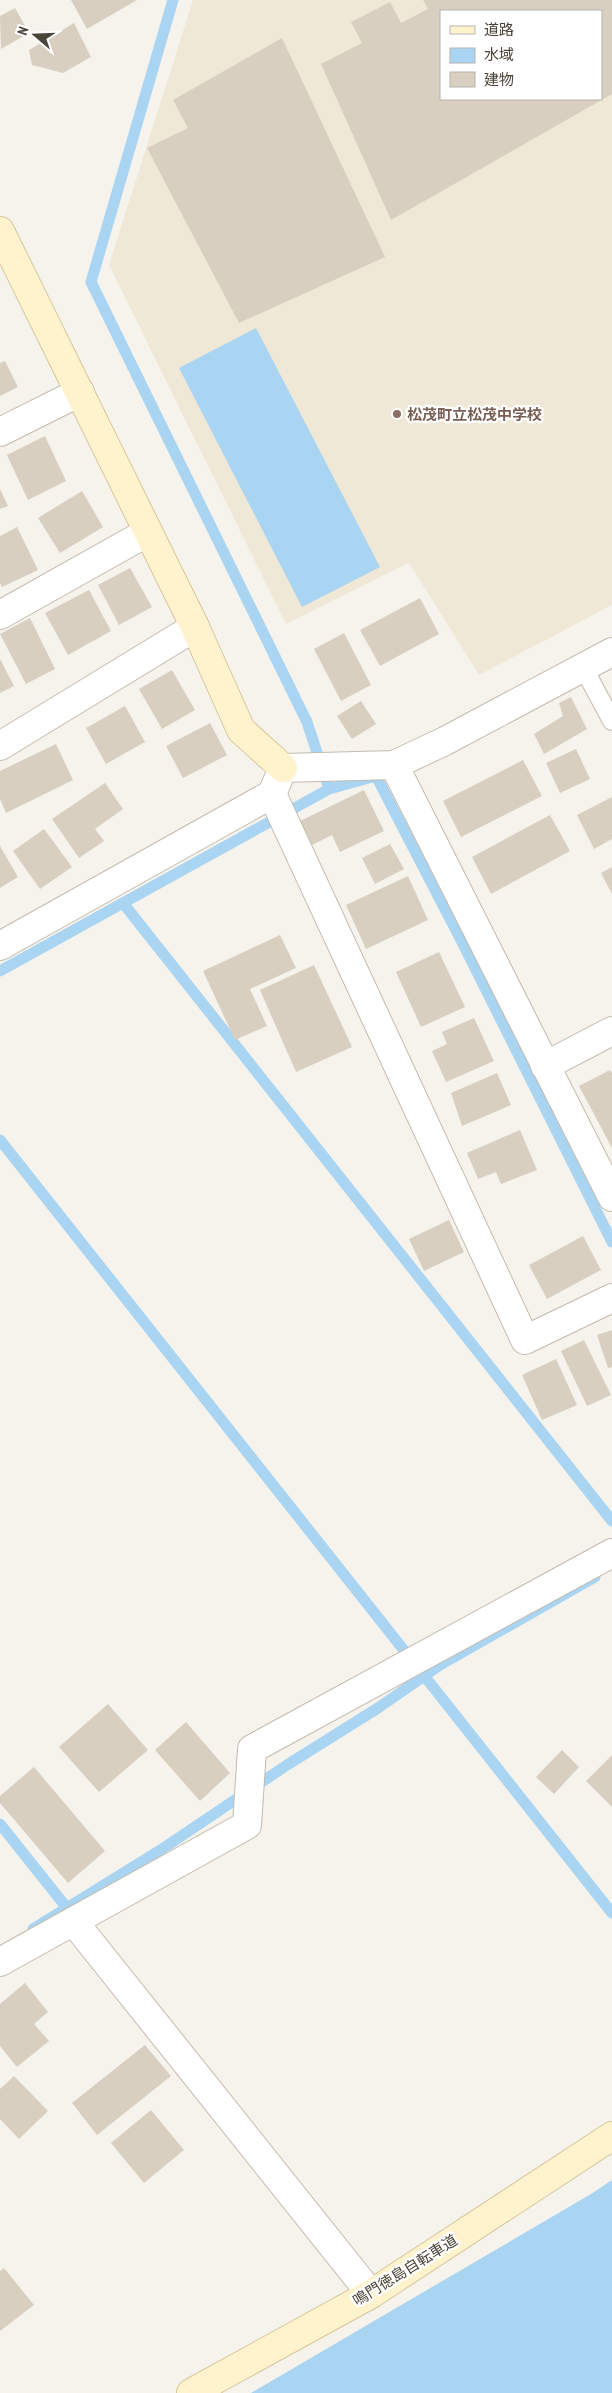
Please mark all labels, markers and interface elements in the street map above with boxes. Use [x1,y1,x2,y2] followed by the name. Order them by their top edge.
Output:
[10,10,60,60] north arrow
[440,10,602,100] legend
[484,20,514,39] text: 道路
[13,24,32,37] text: N
[484,45,514,64] text: 水域
[484,70,514,89] text: 建物
[407,405,542,424] place label: 松茂町立松茂中学校
[391,408,403,420] marker: 松茂町立松茂中学校
[349,2230,461,2310] street label: 鳴門徳島自転車道

